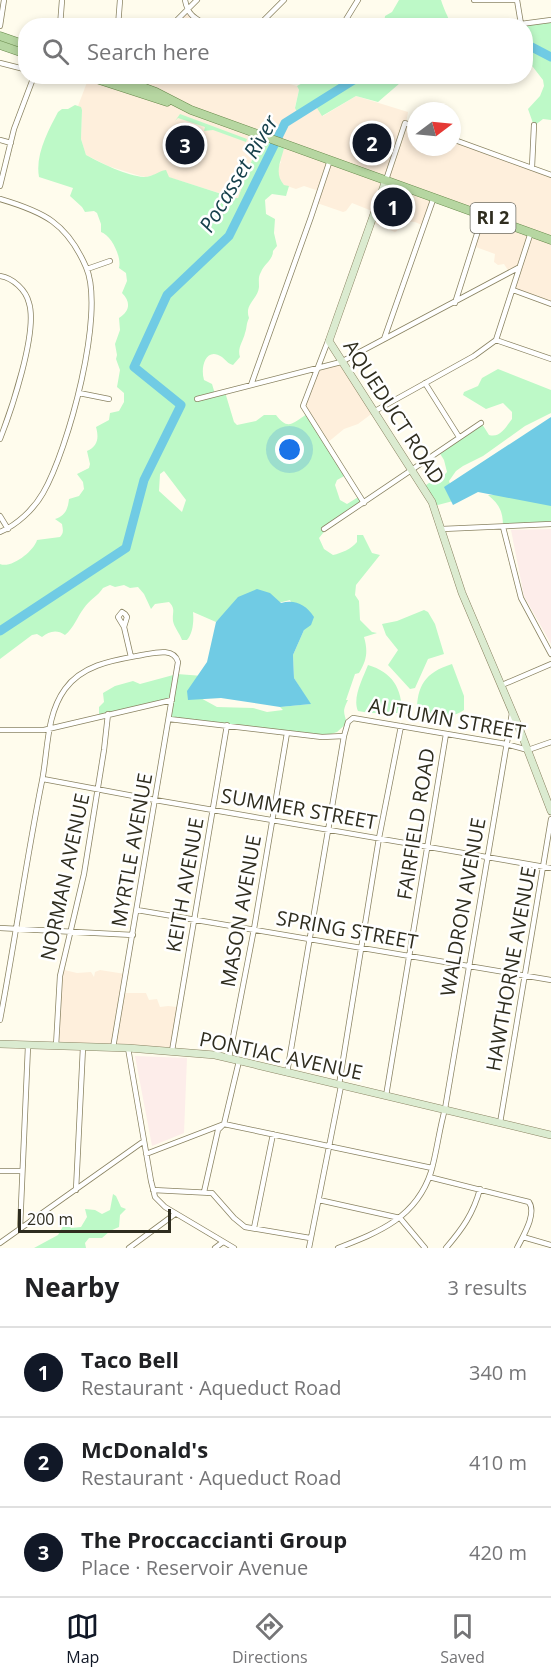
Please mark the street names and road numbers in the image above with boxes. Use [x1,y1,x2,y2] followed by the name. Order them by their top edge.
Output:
[470,203,516,233] road number: RI 2
[338,334,451,489] street label: AQUEDUCT ROAD
[367,691,528,746] street label: AUTUMN STREET
[390,746,441,902] street label: FAIRFIELD ROAD
[105,771,158,929] street label: MYRTLE AVENUE
[219,782,379,835] street label: SUMMER STREET
[34,791,95,963] street label: NORMAN AVENUE
[159,815,210,954] street label: KEITH AVENUE
[434,816,491,998] street label: WALDRON AVENUE
[214,833,267,989] street label: MASON AVENUE
[479,864,542,1073] street label: HAWTHORNE AVENUE
[274,904,420,955] street label: SPRING STREET
[197,1025,365,1086] street label: PONTIAC AVENUE

